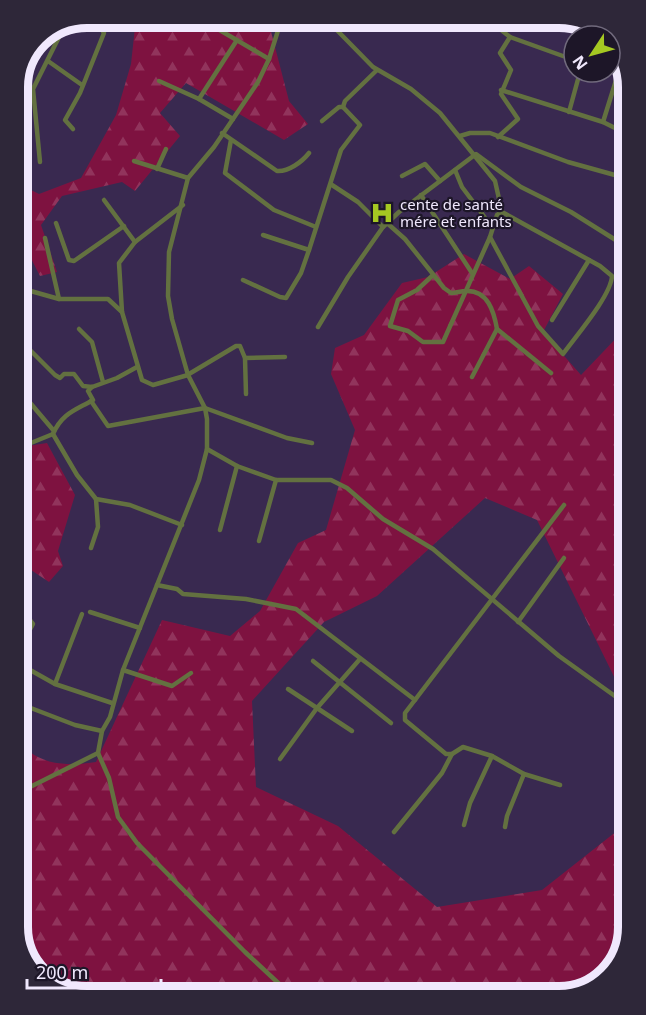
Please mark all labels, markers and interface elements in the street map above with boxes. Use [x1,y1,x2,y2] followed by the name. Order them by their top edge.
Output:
[562,24,622,84] north arrow
[567,51,593,75] text: N
[400,194,512,231] place label: cente de santé mére et enfants
[369,200,395,226] hospital icon: cente de santé mére et enfants
[27,952,160,990] scale bar
[36,960,88,984] text: 200 m

